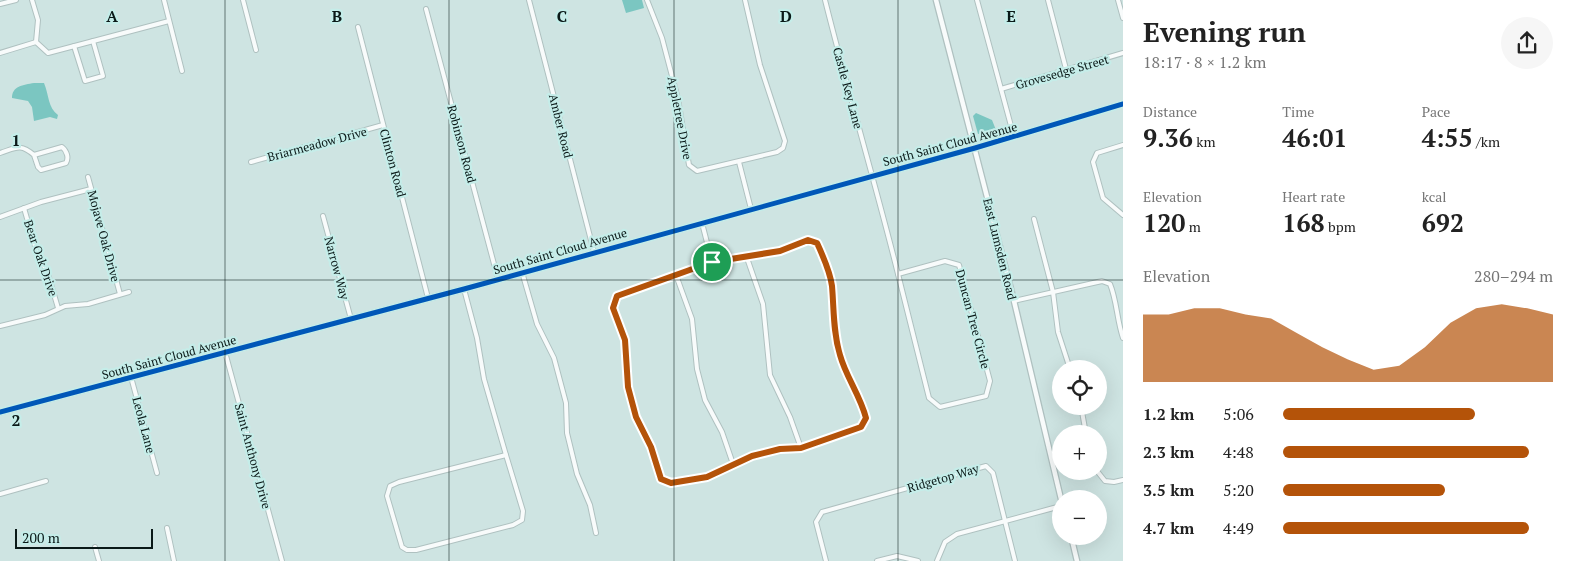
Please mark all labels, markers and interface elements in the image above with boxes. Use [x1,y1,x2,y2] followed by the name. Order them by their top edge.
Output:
[106,5,118,27] text: A
[332,5,342,27] text: B
[557,5,567,27] text: C
[780,5,792,27] text: D
[1006,5,1016,27] text: E
[1143,13,1306,50] text: Evening run
[1501,17,1553,69] button: share
[830,46,866,130] street label: Castle Key Lane
[1014,51,1111,92] street label: Grovesedge Street
[1143,51,1266,73] text: 18:17 · 8 × 1.2 km
[665,75,695,161] street label: Appletree Drive
[546,92,576,160] street label: Amber Road
[1143,102,1197,121] text: Distance
[1282,102,1314,121] text: Time
[1422,102,1450,121] text: Pace
[444,103,480,185] street label: Robinson Road
[881,119,1019,169] street label: South Saint Cloud Avenue
[1143,121,1193,154] text: 9.36
[1282,121,1347,154] text: 46:01
[1422,121,1473,154] text: 4:55
[266,124,368,164] street label: Briarmeadow Drive
[377,127,409,199] street label: Clinton Road
[11,129,21,151] text: 1
[1193,132,1216,151] text: km
[1473,132,1500,151] text: /km
[1143,187,1202,206] text: Elevation
[1282,187,1345,206] text: Heart rate
[1422,187,1447,206] text: kcal
[85,189,123,283] street label: Mojave Oak Drive
[980,197,1020,302] street label: East Lumsden Road
[1143,206,1185,239] text: 120
[1282,206,1325,239] text: 168
[1422,206,1464,239] text: 692
[1185,217,1201,236] text: m
[1325,217,1356,236] text: bpm
[21,218,61,298] street label: Bear Oak Drive
[491,225,629,277] street label: South Saint Cloud Avenue
[321,235,353,302] street label: Narrow Way
[691,241,733,283] pin
[698,248,726,276] icon: arrive
[1143,265,1210,287] text: Elevation
[1474,265,1553,287] text: 280–294 m
[953,268,993,370] street label: Duncan Tree Circle
[100,332,238,382] street label: South Saint Cloud Avenue
[1052,360,1107,545] map controls
[1052,360,1107,415] button: locate
[129,395,159,455] street label: Leola Lane
[232,402,274,510] street label: Saint Anthony Drive
[1143,403,1194,425] text: 1.2 km
[1223,403,1254,425] text: 5:06
[11,409,21,431] text: 2
[1052,425,1107,480] button: +
[1143,441,1194,463] text: 2.3 km
[1223,441,1254,463] text: 4:48
[906,460,981,495] street label: Ridgetop Way
[1143,479,1194,501] text: 3.5 km
[1223,479,1254,501] text: 5:20
[1052,490,1107,545] button: −
[1143,517,1194,539] text: 4.7 km
[1223,517,1254,539] text: 4:49
[15,526,152,549] scale bar
[22,528,60,547] text: 200 m

